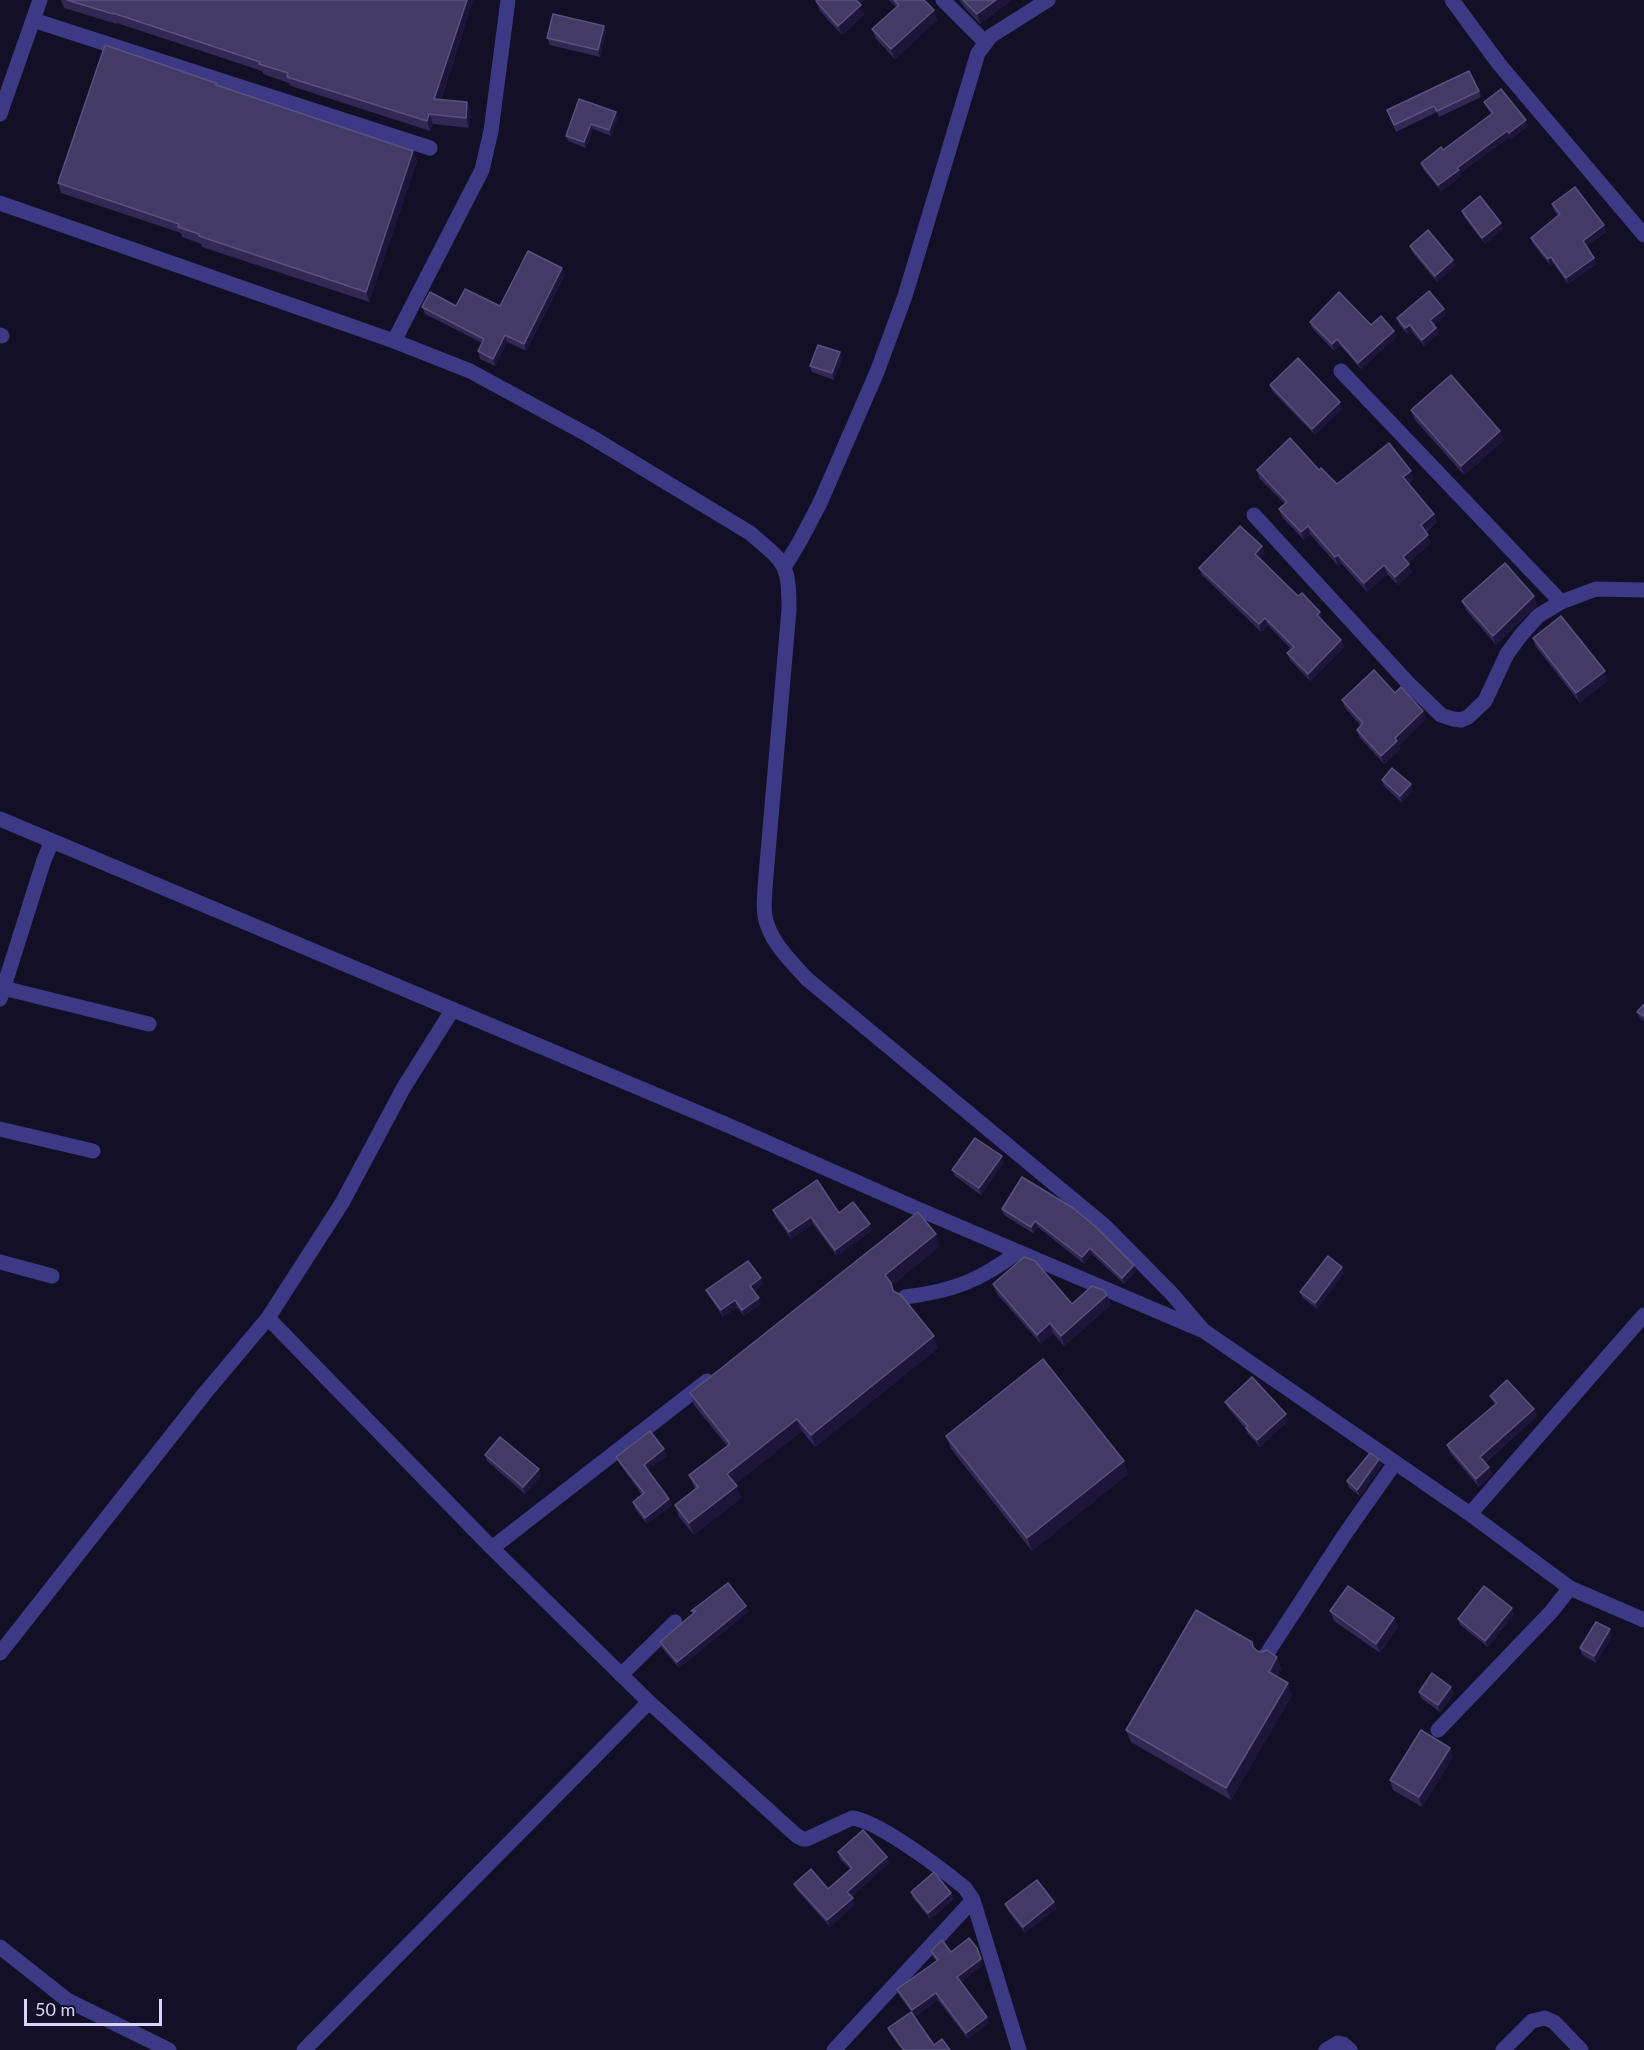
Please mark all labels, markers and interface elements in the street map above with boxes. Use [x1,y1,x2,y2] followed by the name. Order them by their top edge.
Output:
[27,1987,165,2025] scale bar
[35,1998,75,2020] text: 50 m

